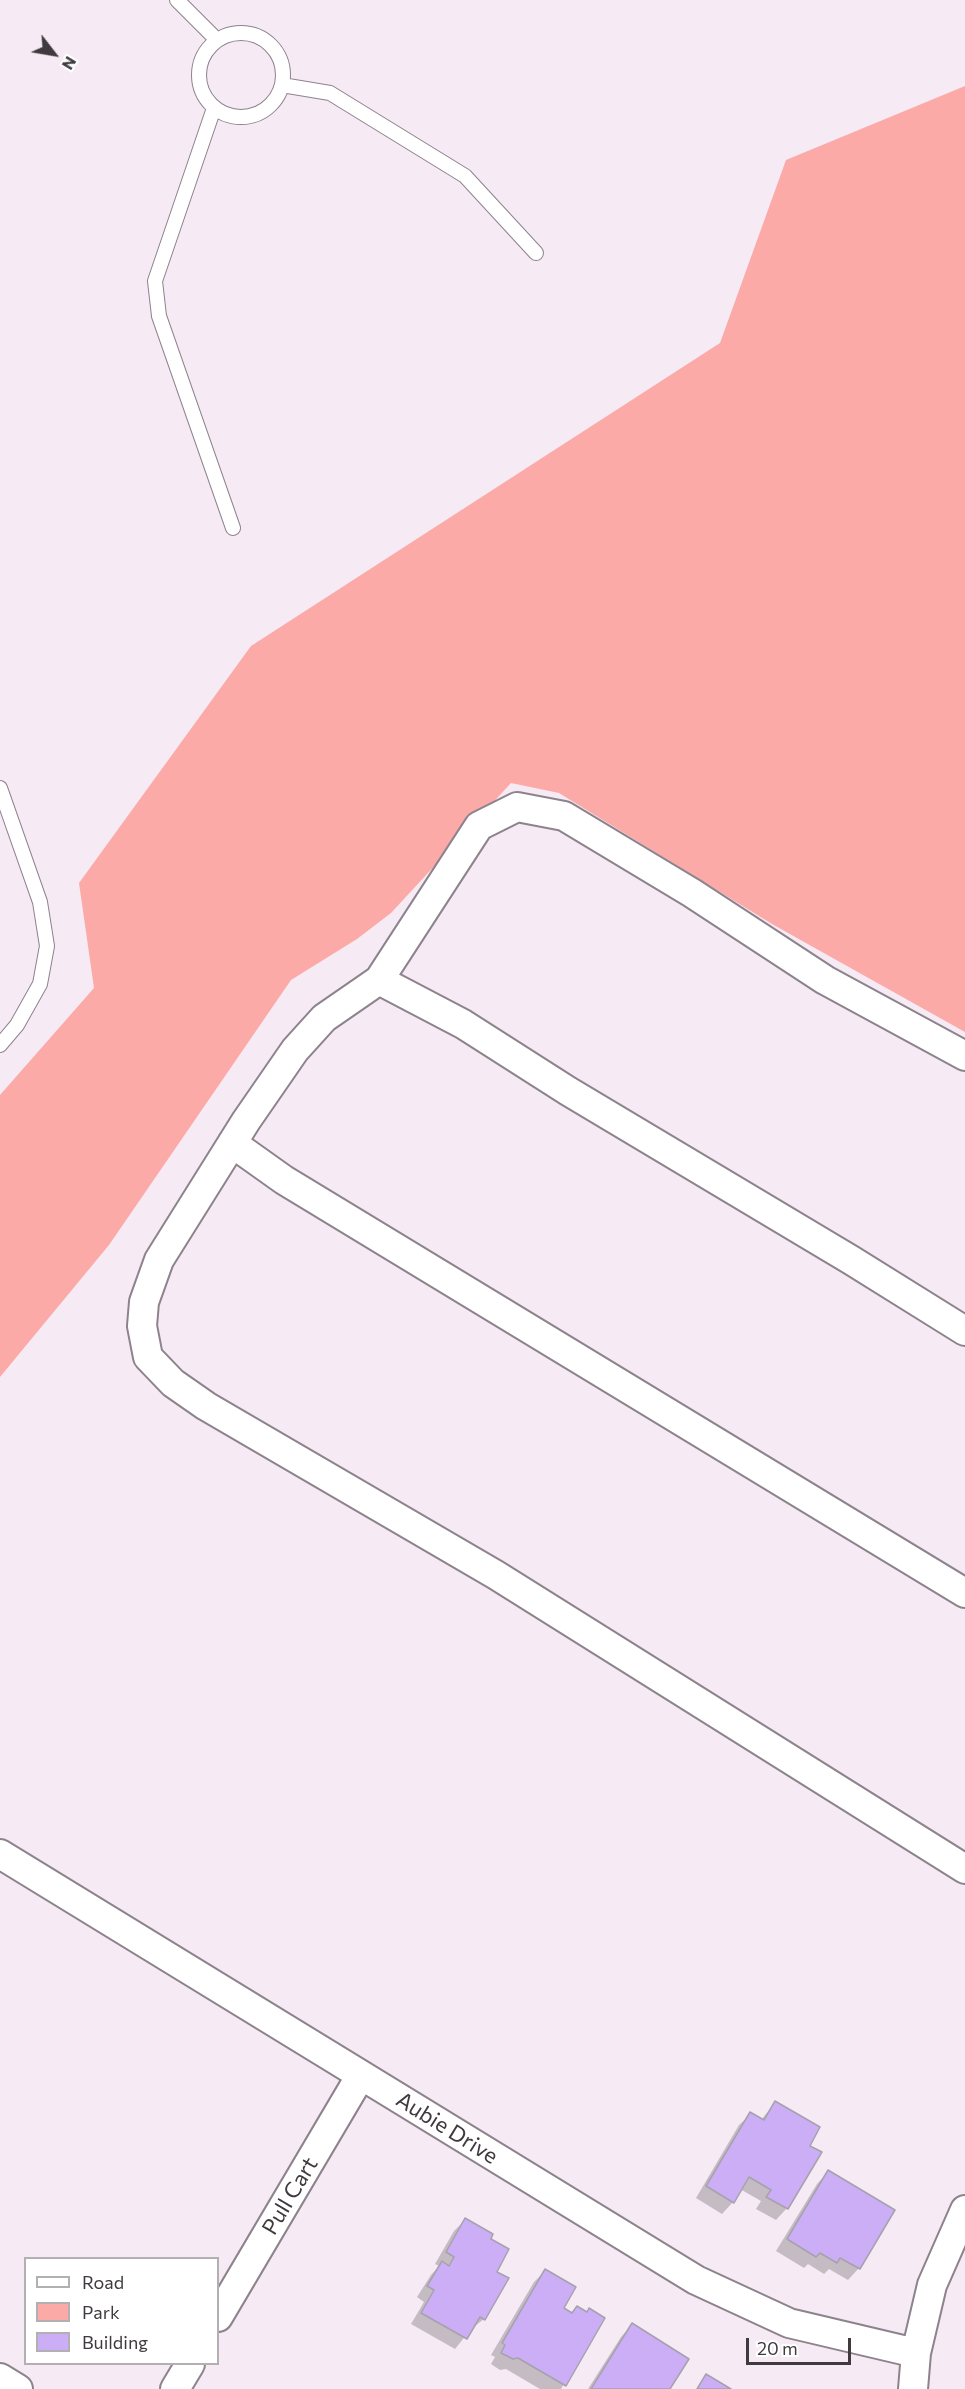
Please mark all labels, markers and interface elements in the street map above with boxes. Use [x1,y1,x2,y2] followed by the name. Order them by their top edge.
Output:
[24,24,84,84] north arrow
[59,53,81,74] text: N
[391,2086,503,2170] street label: Aubie Drive
[257,2152,323,2240] street label: Pull Cart
[24,2257,219,2365] legend
[82,2271,124,2293] text: Road
[82,2301,120,2323] text: Park
[749,2326,854,2364] scale bar
[82,2331,148,2353] text: Building
[757,2337,798,2359] text: 20 m

